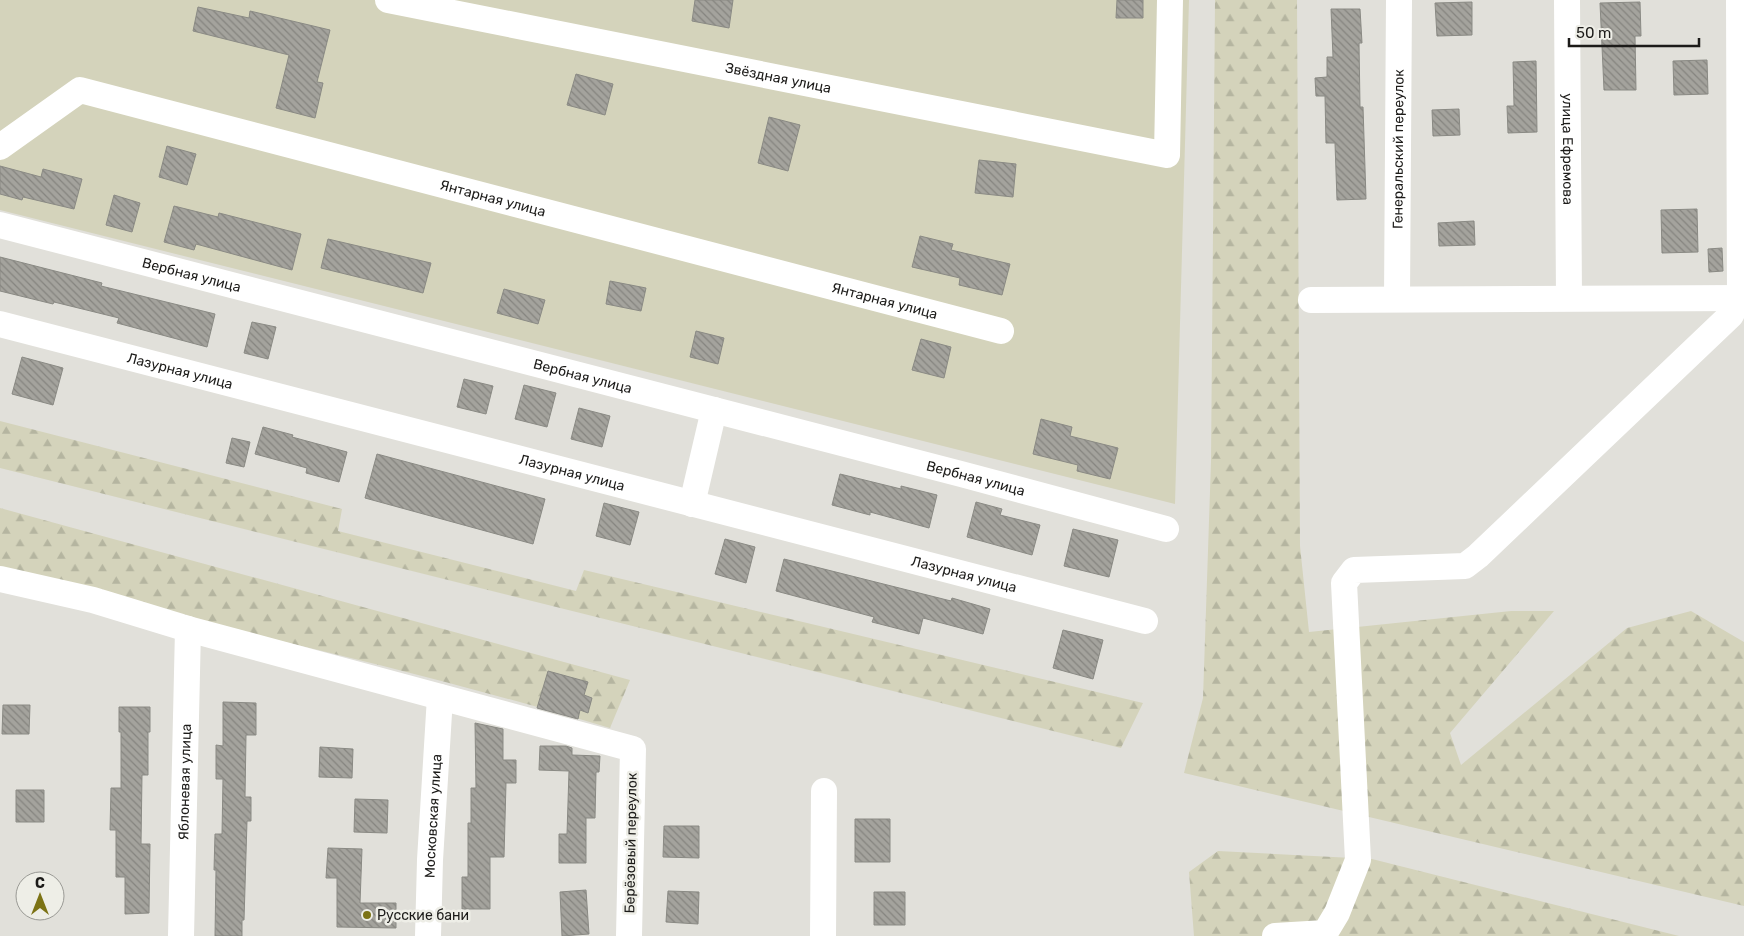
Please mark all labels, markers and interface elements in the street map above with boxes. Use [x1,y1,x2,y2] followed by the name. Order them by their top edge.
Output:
[1569,15,1699,47] scale bar
[1576,24,1611,42] text: 50 m
[724,59,833,97] street label: Звёздная улица
[1389,69,1407,229] street label: Генеральский переулок
[1559,93,1577,205] street label: улица Ефремова
[438,176,548,220] street label: Янтарная улица
[140,254,243,296] street label: Вербная улица
[830,279,939,323] street label: Янтарная улица
[125,349,235,393] street label: Лазурная улица
[532,355,634,397] street label: Вербная улица
[517,451,627,494] street label: Лазурная улица
[925,457,1027,499] street label: Вербная улица
[909,552,1019,596] street label: Лазурная улица
[175,723,194,841] street label: Яблоневая улица
[421,754,445,878] street label: Московская улица
[621,772,641,914] street label: Берёзовый переулок
[15,871,65,921] north arrow
[35,875,45,892] text: С
[377,907,469,924] place label: Русские бани
[361,909,373,921] marker: Русские бани

